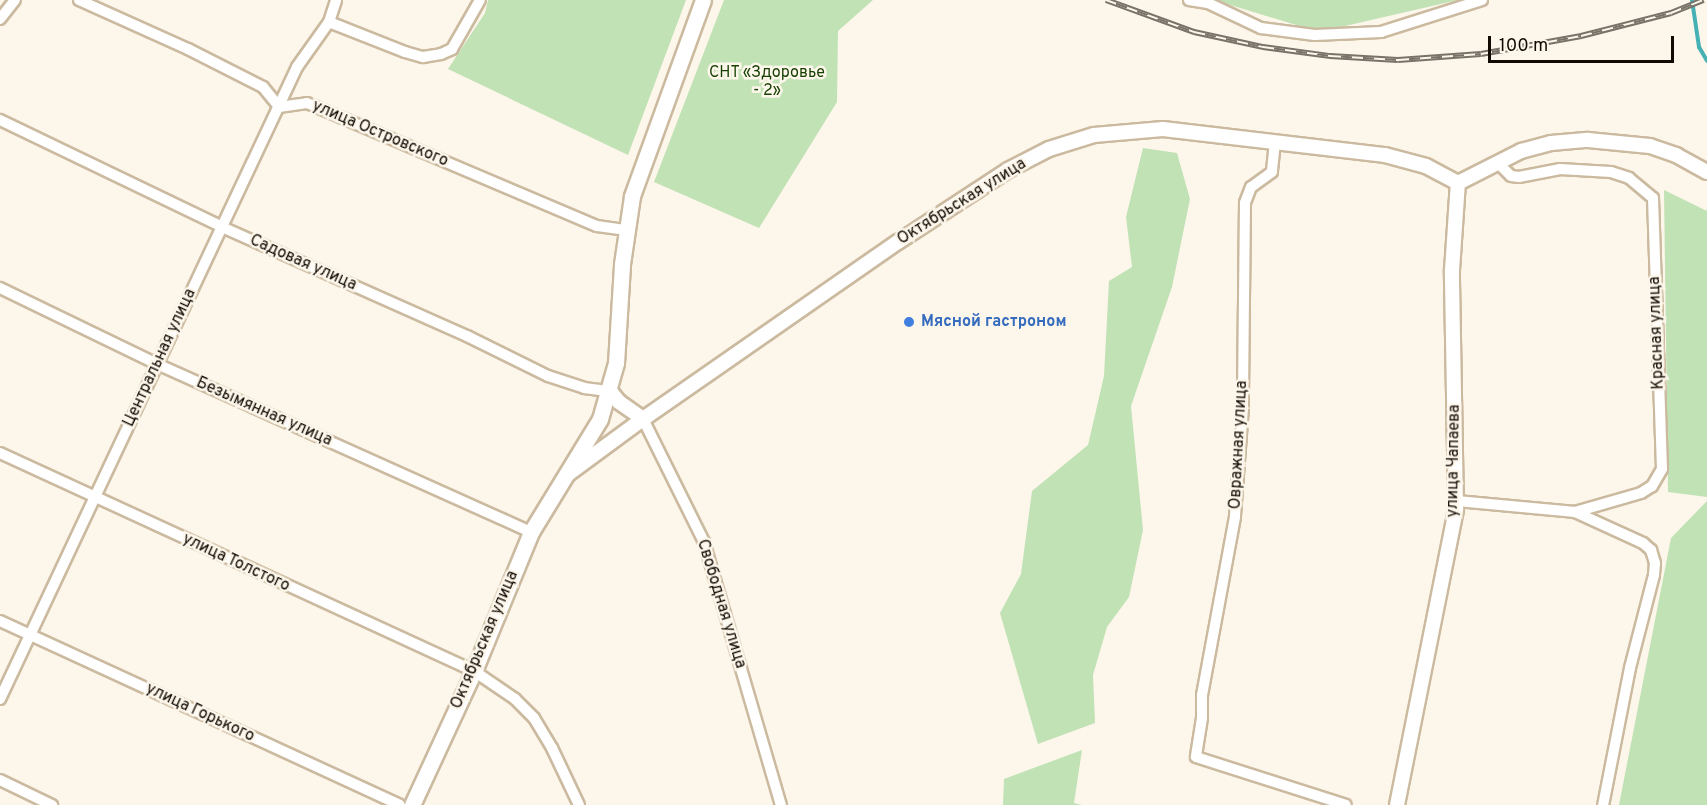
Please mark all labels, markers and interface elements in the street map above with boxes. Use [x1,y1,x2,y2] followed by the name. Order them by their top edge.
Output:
[1491,24,1677,62] scale bar
[1499,35,1548,58] text: 100 m
[709,63,825,101] park label: СНТ «Здоровье - 2»
[309,97,451,171] street label: улица Островского
[894,155,1030,249] street label: Октябрьская улица
[247,231,359,295] street label: Садовая улица
[1645,276,1669,390] street label: Красная улица
[120,286,200,430] street label: Центральная улица
[921,312,1067,332] place label: Мясной гастроном
[902,315,916,329] marker: Мясной гастроном
[193,373,335,451] street label: Безымянная улица
[1226,380,1252,510] street label: Овражная улица
[1443,404,1465,518] street label: улица Чапаева
[179,530,293,596] street label: улица Толстого
[692,537,750,671] street label: Свободная улица
[447,568,523,712] street label: Октябрьская улица
[143,679,257,747] street label: улица Горького

